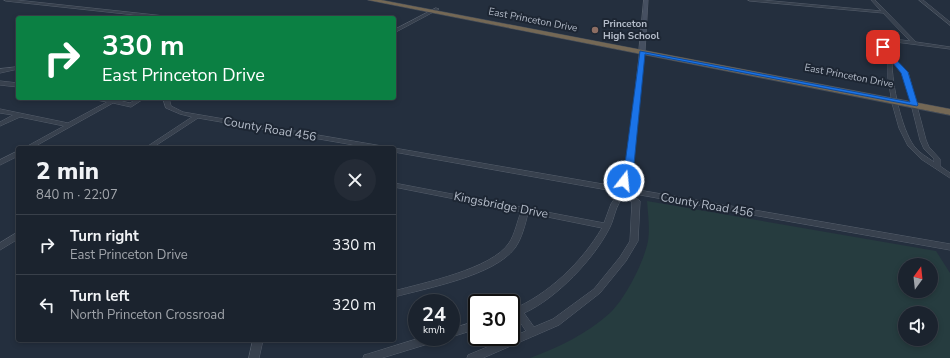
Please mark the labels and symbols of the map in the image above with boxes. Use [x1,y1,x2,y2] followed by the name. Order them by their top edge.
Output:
[487,4,579,36] street label: East Princeton Drive
[603,17,660,43] place label: Princeton High School
[590,25,600,35] marker: Princeton High School
[866,30,900,64] pin
[803,60,895,92] street label: East Princeton Drive
[222,113,318,145] street label: County Road 456
[603,160,645,202] position arrow
[452,188,550,222] street label: Kingsbridge Drive
[659,189,755,221] street label: County Road 456
[898,258,938,298] north arrow
[468,294,520,346] speed limit sign: 30

